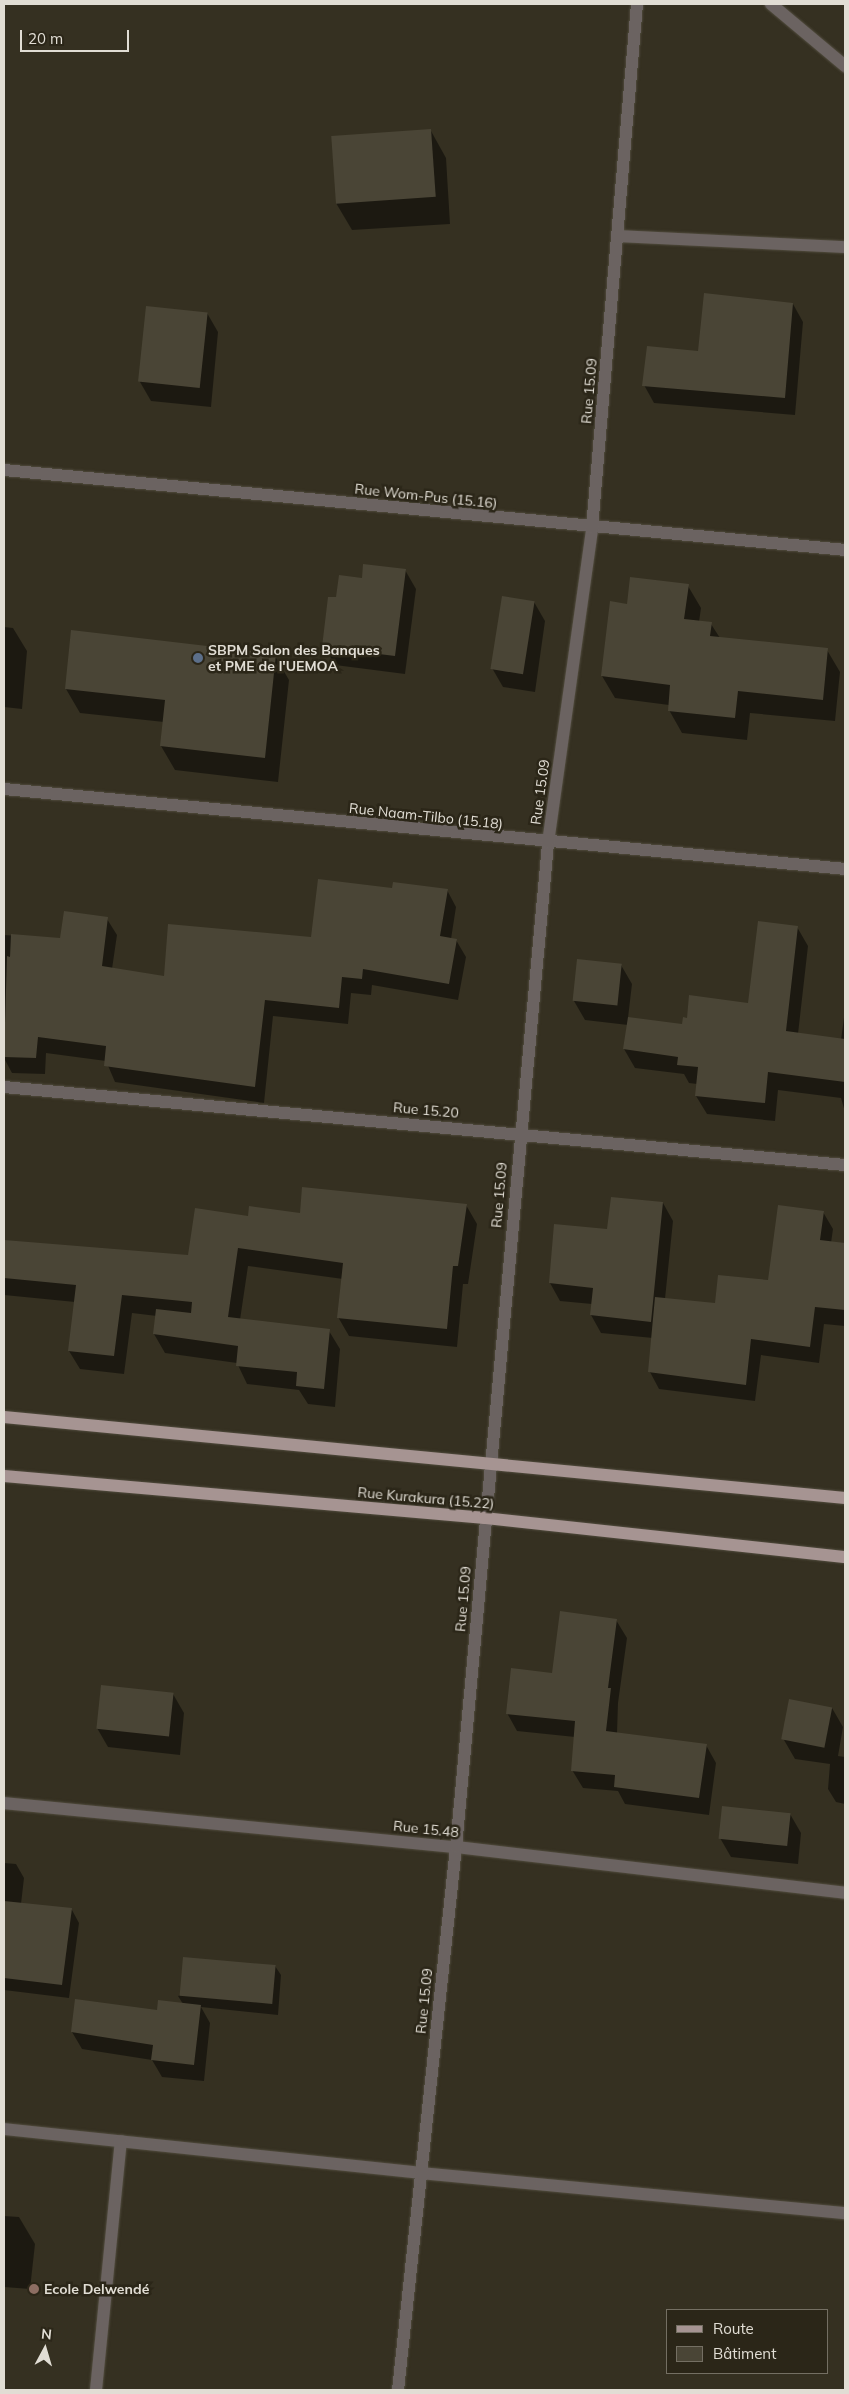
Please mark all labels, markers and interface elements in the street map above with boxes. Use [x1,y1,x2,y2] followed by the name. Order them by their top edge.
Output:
[22,20,131,52] scale bar
[28,29,63,48] text: 20 m
[578,357,600,425] street label: Rue 15.09
[354,480,498,512] street label: Rue Wom-Pus (15.16)
[208,642,380,674] place label: SBPM Salon des Banques et PME de l'UEMOA
[192,652,204,664] marker: SBPM Salon des Banques et PME de l'UEMOA
[527,758,553,826] street label: Rue 15.09
[348,800,504,832] street label: Rue Naam-Tilbo (15.18)
[392,1099,460,1121] street label: Rue 15.20
[488,1161,510,1229] street label: Rue 15.09
[357,1484,495,1512] street label: Rue Kurakura (15.22)
[452,1565,474,1633] street label: Rue 15.09
[392,1817,460,1841] street label: Rue 15.48
[412,1967,436,2035] street label: Rue 15.09
[44,2281,149,2297] place label: Ecole Delwendé
[28,2283,40,2295] marker: Ecole Delwendé
[666,2309,829,2374] legend
[713,2319,754,2338] text: Route
[20,2324,70,2374] north arrow
[40,2325,53,2344] text: N
[713,2344,776,2363] text: Bâtiment

